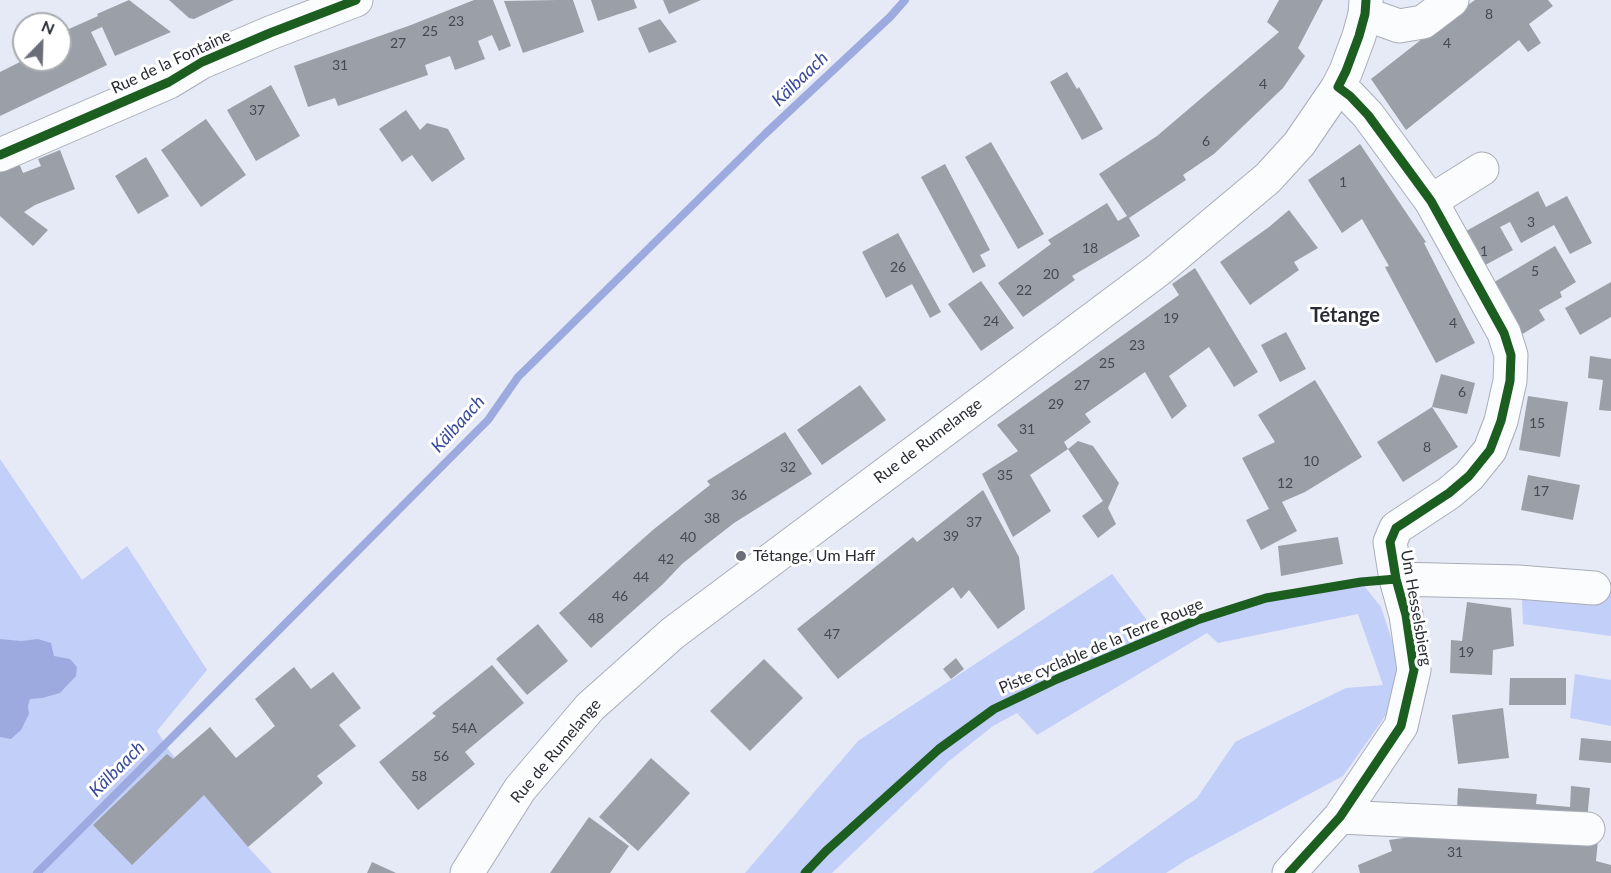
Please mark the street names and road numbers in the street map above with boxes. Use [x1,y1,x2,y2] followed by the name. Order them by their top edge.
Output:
[108,26,234,98] street label: Rue de la Fontaine
[870,394,986,488] street label: Rue de Rumelange
[1396,549,1436,667] street label: Um Hesselsbierg
[996,594,1206,698] street label: Piste cyclable de la Terre Rouge
[507,695,605,807] street label: Rue de Rumelange

